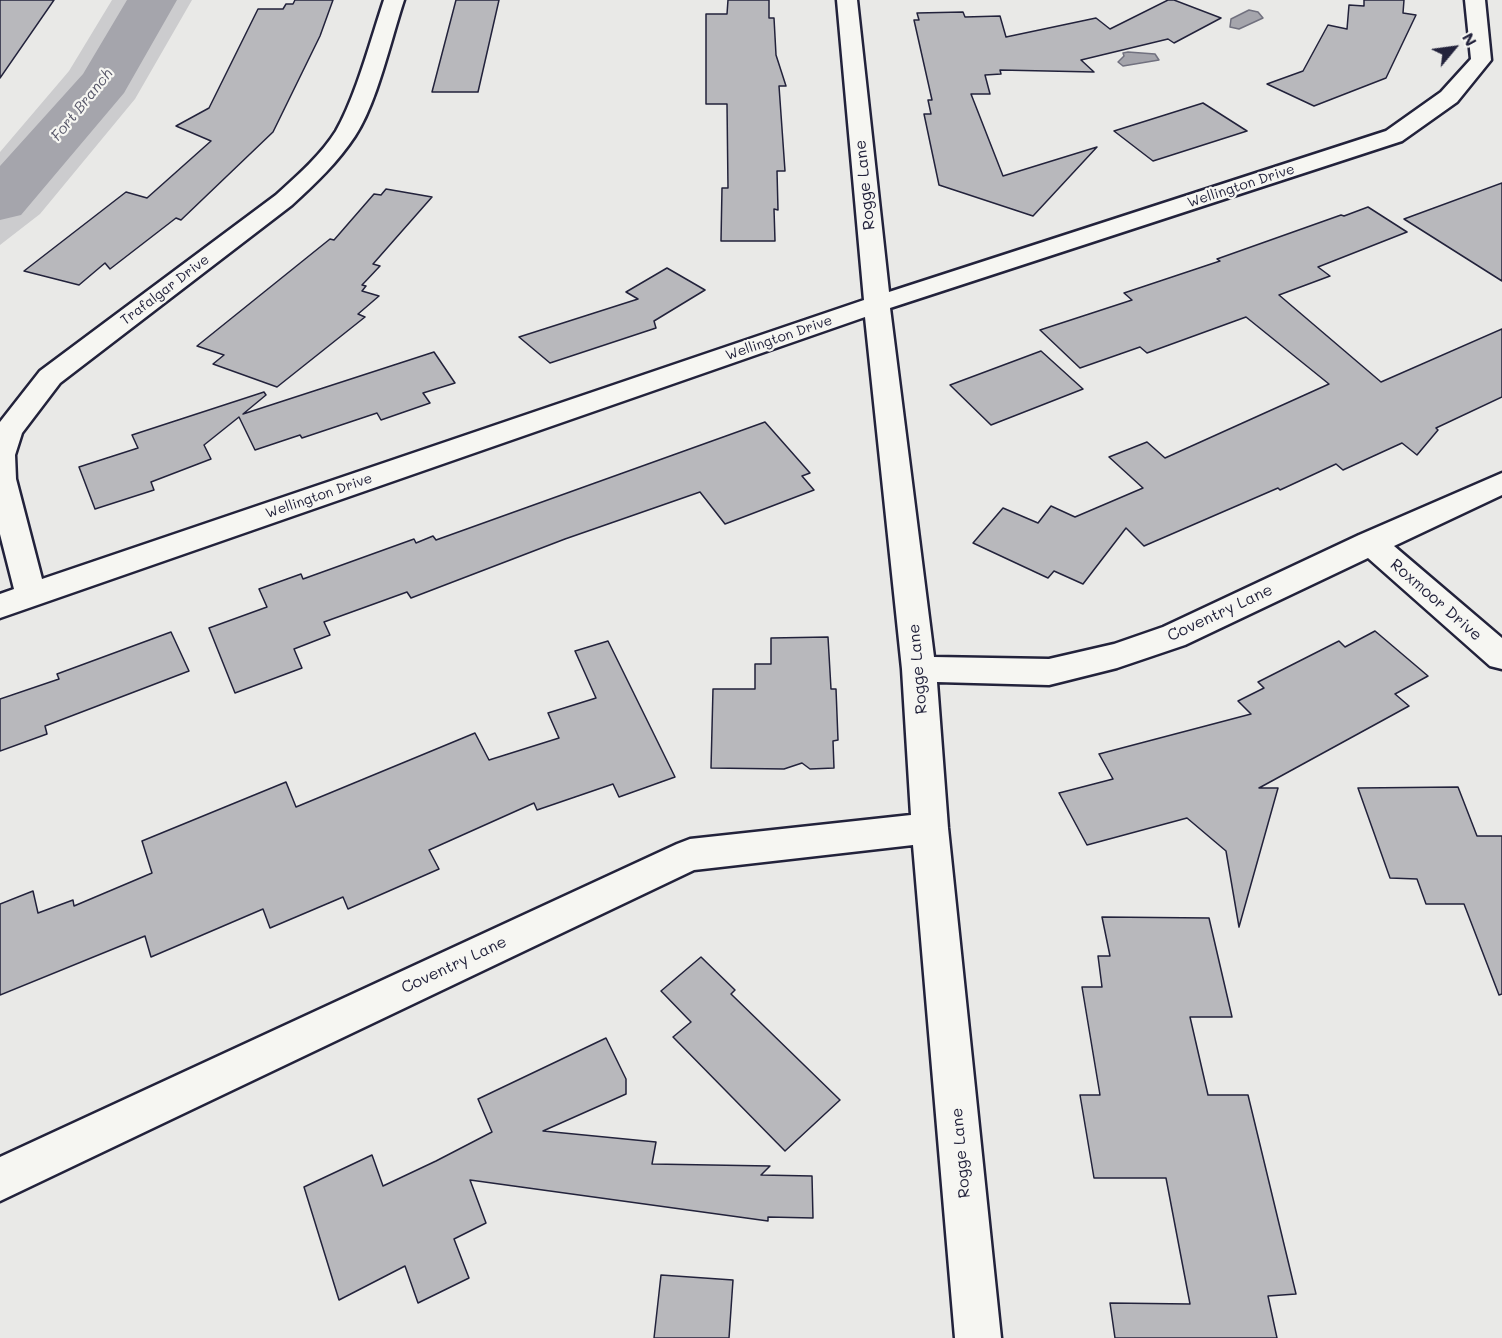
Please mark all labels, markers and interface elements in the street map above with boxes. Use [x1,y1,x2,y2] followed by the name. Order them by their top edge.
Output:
[1424,18,1484,78] north arrow
[1458,29,1482,49] text: N
[47,65,117,145] water label: Fort Branch
[851,139,879,231] street label: Rogge Lane
[1185,161,1297,211] street label: Wellington Drive
[117,251,213,329] street label: Trafalgar Drive
[723,312,835,364] street label: Wellington Drive
[263,470,375,522] street label: Wellington Drive
[1386,555,1486,645] street label: Roxmoor Drive
[1164,580,1276,646] street label: Coventry Lane
[904,623,932,715] street label: Rogge Lane
[398,932,510,998] street label: Coventry Lane
[947,1107,975,1199] street label: Rogge Lane

